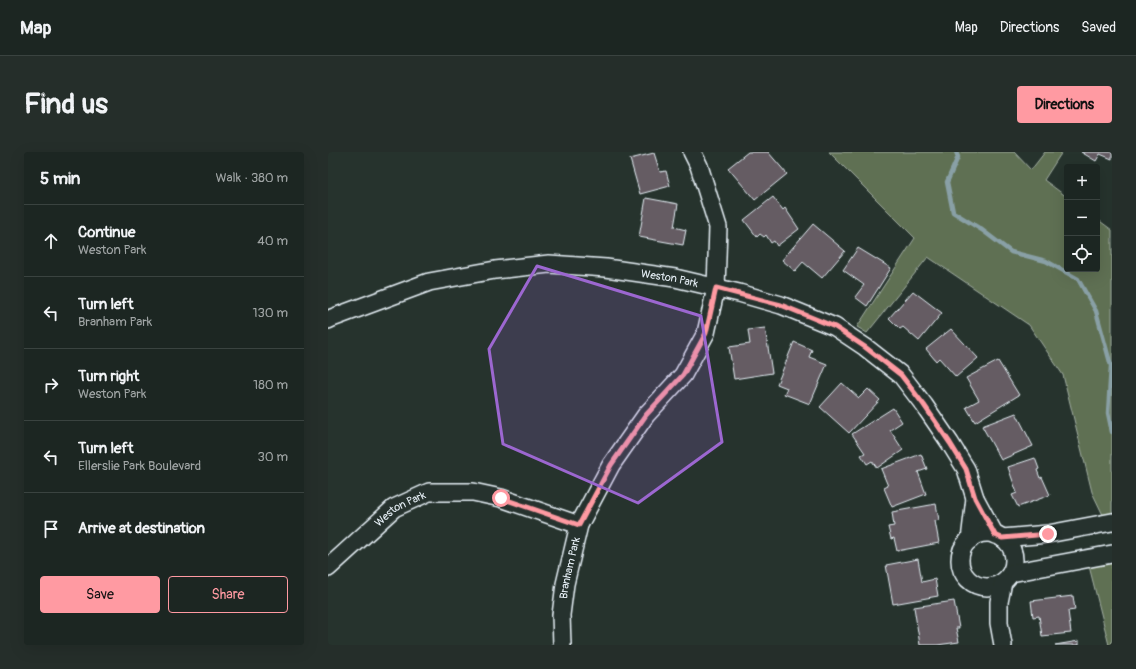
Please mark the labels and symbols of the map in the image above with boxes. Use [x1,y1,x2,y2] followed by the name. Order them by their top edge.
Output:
[640,267,700,290] street label: Weston Park
[372,488,428,529] street label: Weston Park
[492,489,510,507] route start
[1039,525,1057,543] route end
[557,535,583,599] street label: Branham Park

